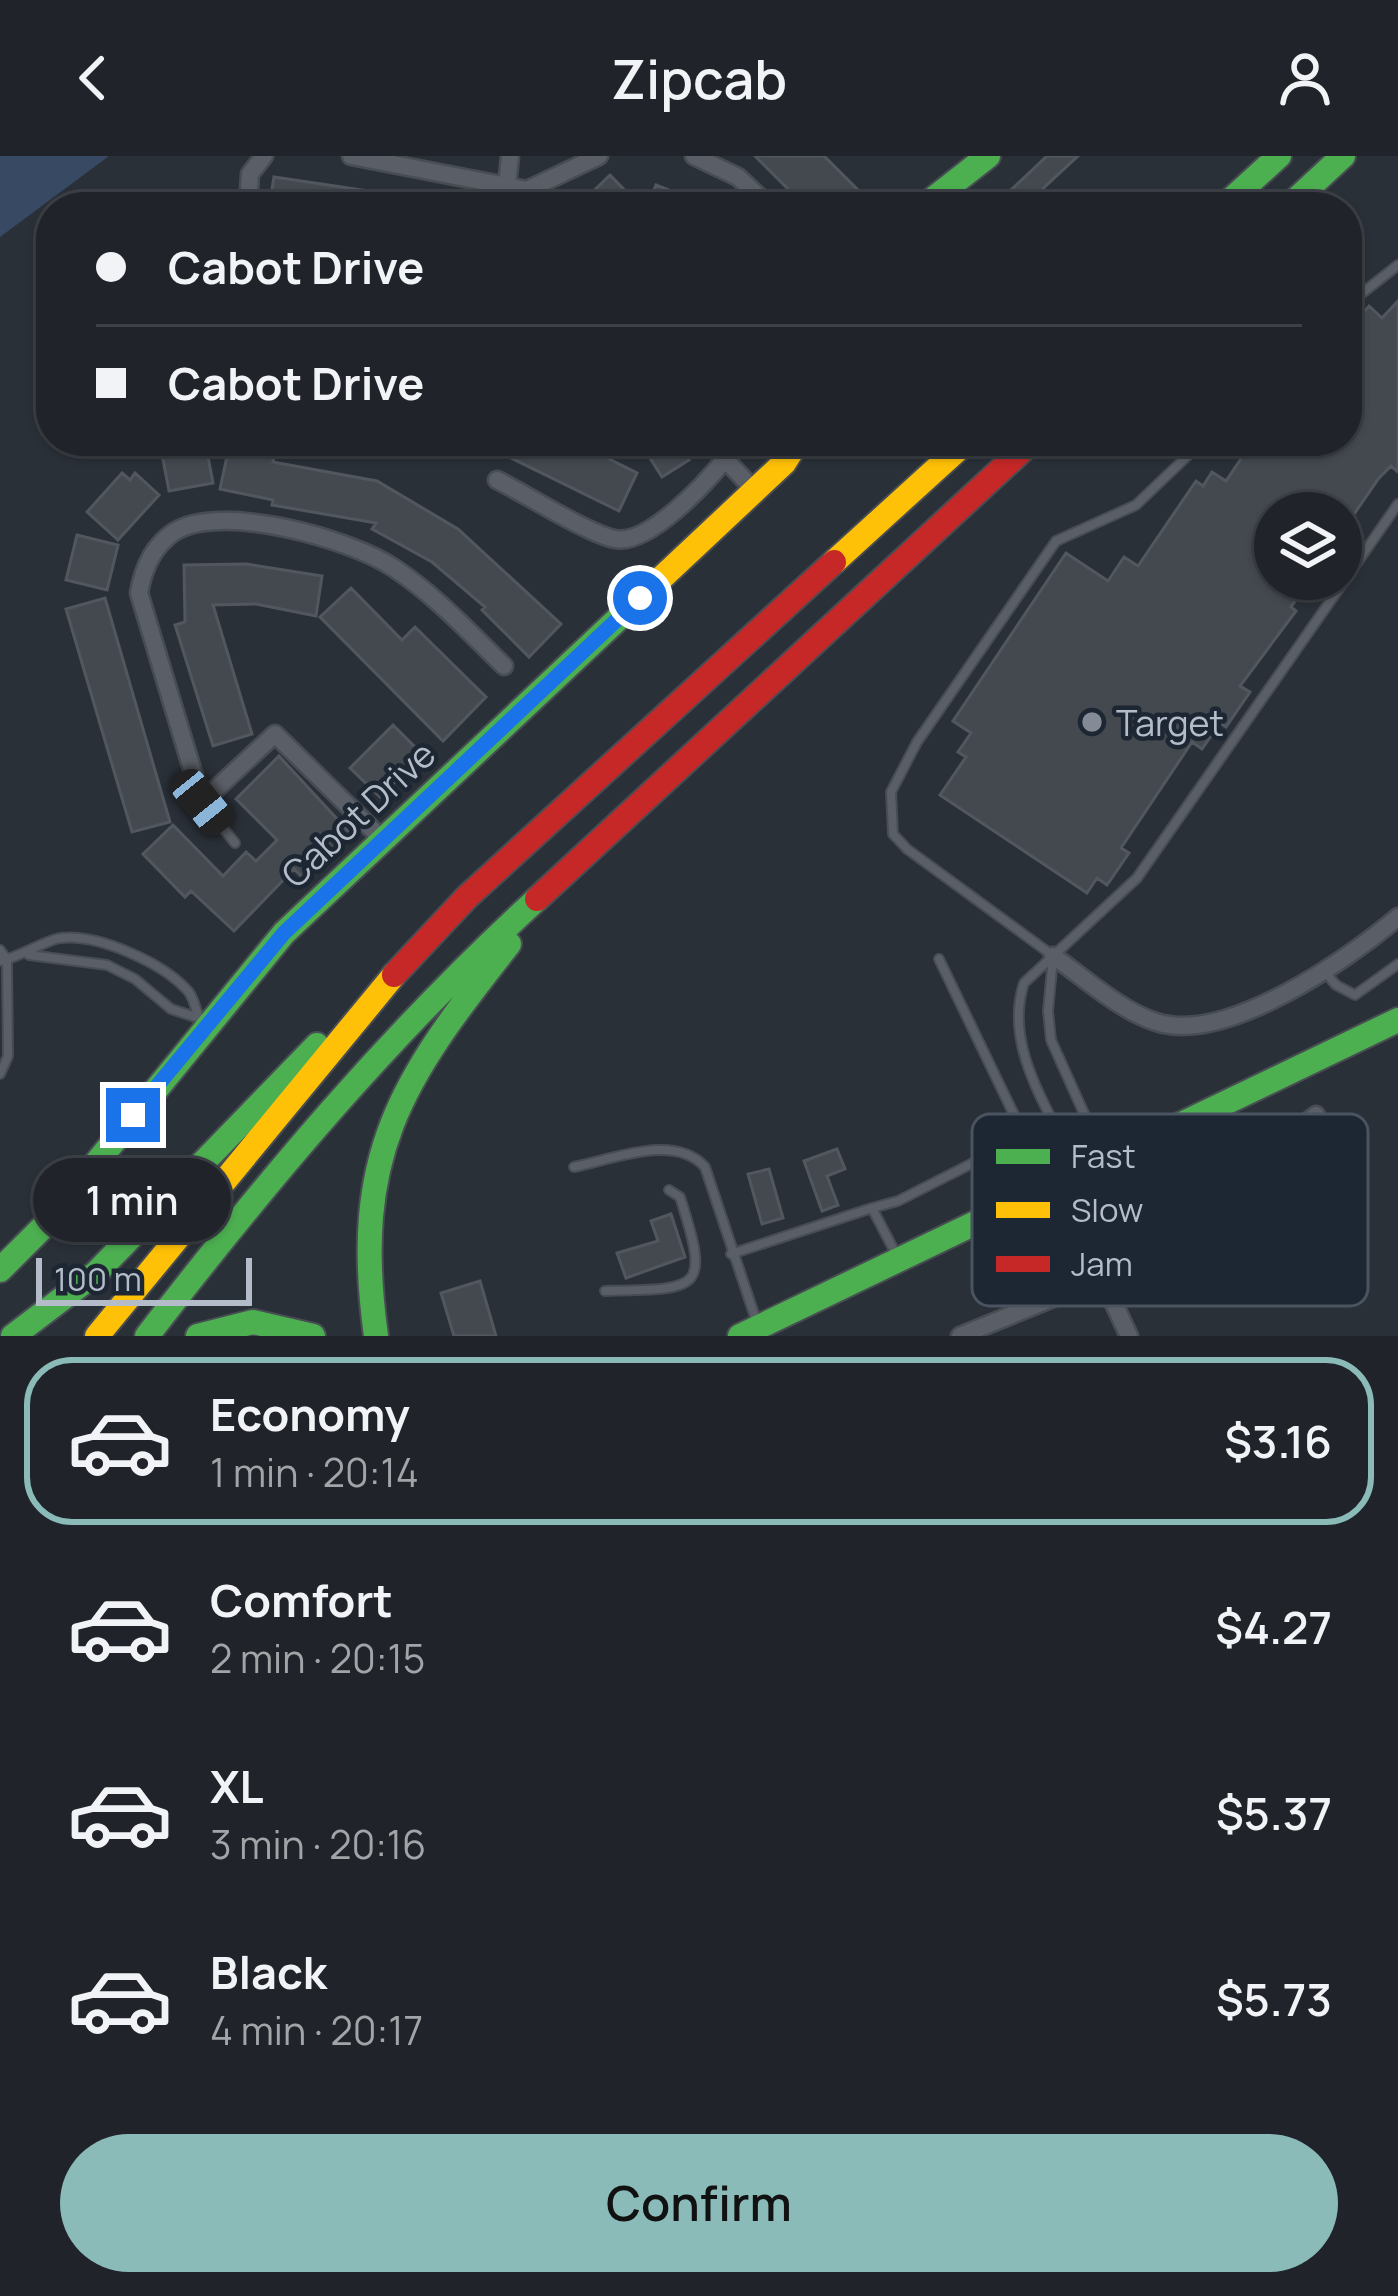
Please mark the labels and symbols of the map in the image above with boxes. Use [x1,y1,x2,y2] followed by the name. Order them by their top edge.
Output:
[613,571,667,625] route start
[1116,698,1224,747] place label: Target
[1079,709,1105,735] marker: Target
[270,730,446,898] street label: Cabot Drive
[165,763,239,841] car
[106,1088,160,1142] route end
[972,1114,1368,1306] legend
[1071,1133,1136,1178] text: Fast
[34,1157,232,1241] callout: 1 min
[1071,1187,1143,1232] text: Slow
[1071,1241,1133,1286] text: Jam
[36,1252,252,1305] scale bar

